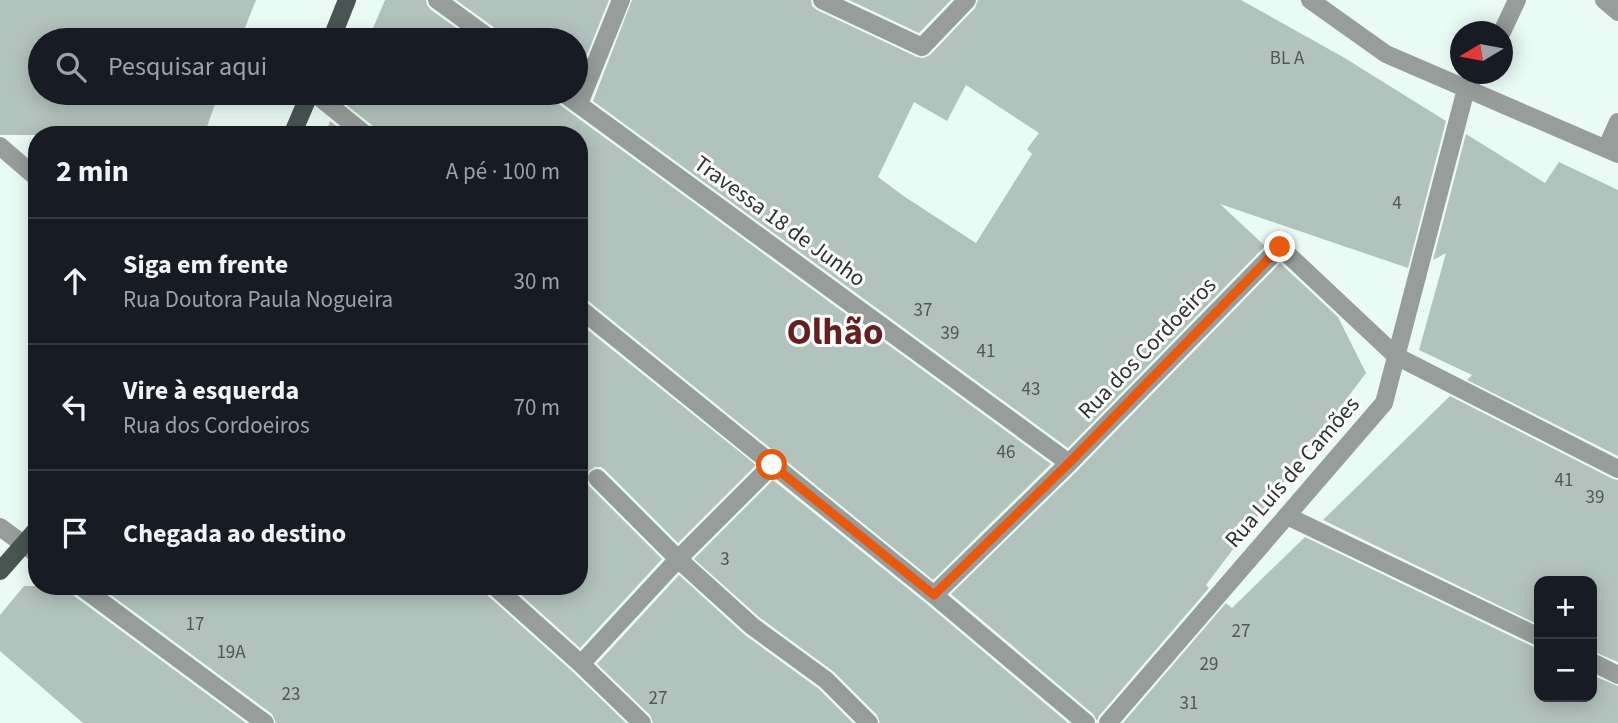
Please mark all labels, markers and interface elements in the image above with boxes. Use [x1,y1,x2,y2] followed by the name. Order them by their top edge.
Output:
[1450,21,1513,84] north arrow
[28,28,588,105] search box
[1270,45,1305,72] house number: BL A
[52,48,90,86] icon: search
[108,48,267,85] text: Pesquisar aqui
[687,147,873,295] street label: Travessa 18 de Junho
[56,150,129,193] text: 2 min
[446,155,560,188] text: A pé · 100 m
[1392,190,1402,217] house number: 4
[1264,231,1295,262] route end
[123,246,288,283] text: Siga em frente
[56,262,94,300] icon: ahead
[513,265,560,298] text: 30 m
[1070,269,1224,427] street label: Rua dos Cordoeiros
[123,283,393,316] text: Rua Doutora Paula Nogueira
[914,297,932,324] house number: 37
[786,306,884,359] district label: Olhão
[941,320,959,347] house number: 39
[977,338,995,365] house number: 41
[123,372,299,409] text: Vire à esquerda
[1022,376,1040,403] house number: 43
[56,388,94,426] icon: left
[1217,389,1367,555] street label: Rua Luís de Camões
[513,391,560,424] text: 70 m
[123,409,310,442] text: Rua dos Cordoeiros
[997,439,1015,466] house number: 46
[756,449,787,480] route start
[1555,467,1573,494] house number: 41
[1586,484,1604,511] house number: 39
[56,514,94,552] icon: arrive
[123,515,346,552] text: Chegada ao destino
[720,546,730,573] house number: 3
[1534,576,1597,702] map controls
[1534,576,1597,639] button: +
[186,611,204,638] house number: 17
[1232,618,1250,645] house number: 27
[216,639,246,666] house number: 19A
[1534,639,1597,702] button: −
[1200,651,1218,678] house number: 29
[282,681,300,708] house number: 23
[649,685,667,712] house number: 27
[1180,690,1198,717] house number: 31

